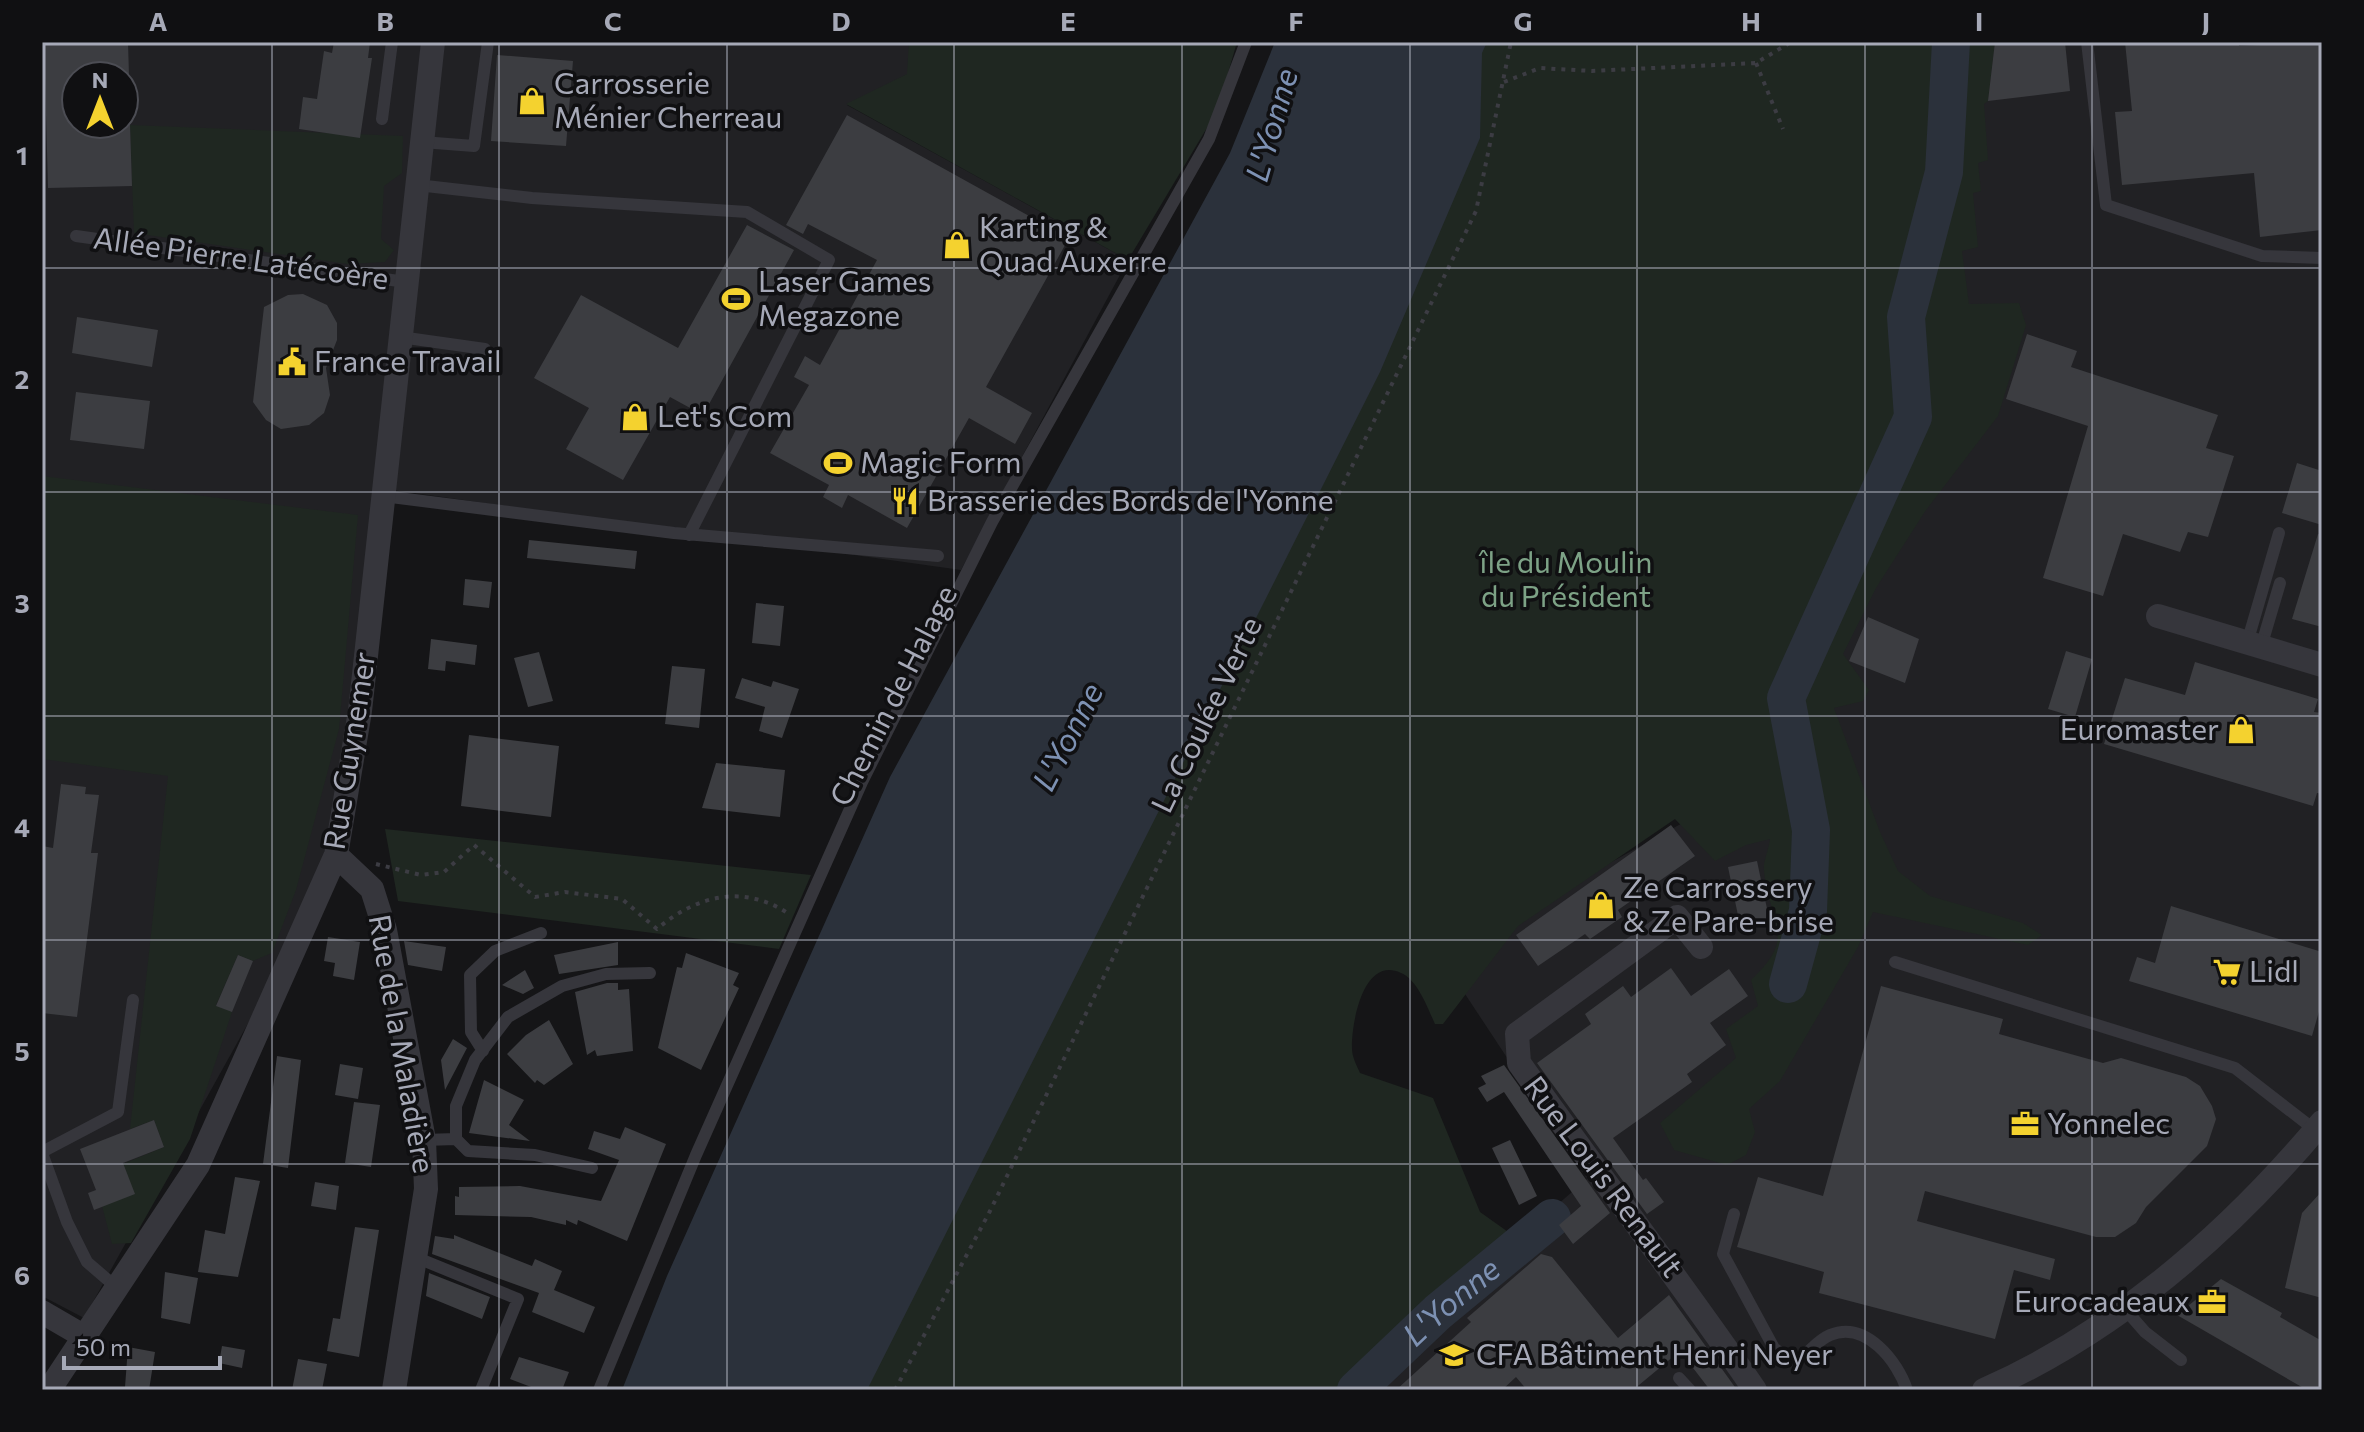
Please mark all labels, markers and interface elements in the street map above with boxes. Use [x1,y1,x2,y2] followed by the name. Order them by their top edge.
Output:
[149,5,168,36] text: A
[376,5,394,36] text: B
[604,5,622,36] text: C
[831,5,851,36] text: D
[1060,5,1076,36] text: E
[1288,5,1304,36] text: F
[1514,5,1532,36] text: G
[1741,5,1761,36] text: H
[1975,5,1983,36] text: I
[2202,5,2210,36] text: J
[60,60,140,140] north arrow
[554,63,782,134] place label: Carrosserie Ménier Cherreau
[1235,63,1305,186] water label: L'Yonne
[92,66,108,93] text: N
[517,86,547,116] shop icon: Carrosserie Ménier Cherreau
[16,139,28,170] text: 1
[979,207,1167,278] place label: Karting & Quad Auxerre
[92,218,391,296] street label: Allée Pierre Latécoère
[942,230,972,260] shop icon: Karting & Quad Auxerre
[758,261,931,332] place label: Laser Games Megazone
[721,284,751,314] sports icon: Laser Games Megazone
[314,341,502,378] place label: France Travail
[277,347,307,377] public building icon: France Travail
[15,363,29,394] text: 2
[657,396,792,433] place label: Let's Com
[620,402,650,432] shop icon: Let's Com
[860,442,1021,479] place label: Magic Form
[823,448,853,478] sports icon: Magic Form
[927,480,1334,517] place label: Brasserie des Bords de l'Yonne
[890,486,920,516] restaurant icon: Brasserie des Bords de l'Yonne
[1479,542,1652,613] park label: île du Moulin du Président
[820,578,963,811] street label: Chemin de Halage
[14,587,30,618] text: 3
[1141,610,1268,818] street label: La Coulée Verte
[314,649,381,852] street label: Rue Guynemer
[1022,675,1110,797] water label: L'Yonne
[2060,709,2219,746] place label: Euromaster
[2226,715,2256,745] shop icon: Euromaster
[14,811,30,842] text: 4
[1623,867,1834,938] place label: Ze Carrossery & Ze Pare-brise
[1586,890,1616,920] shop icon: Ze Carrossery & Ze Pare-brise
[363,911,444,1176] street label: Rue de la Maladière
[2249,951,2299,988] place label: Lidl
[2212,957,2242,987] supermarket icon: Lidl
[14,1035,30,1066] text: 5
[1517,1068,1693,1283] street label: Rue Louis Renault
[2047,1103,2170,1140] place label: Yonnelec
[2010,1109,2040,1139] office icon: Yonnelec
[1393,1247,1507,1353] water label: L'Yonne
[14,1259,30,1290] text: 6
[2014,1281,2190,1318] place label: Eurocadeaux
[2197,1287,2227,1317] office icon: Eurocadeaux
[64,1320,220,1370] scale bar
[76,1332,131,1361] text: 50 m
[1476,1334,1833,1371] place label: CFA Bâtiment Henri Neyer
[1439,1340,1469,1370] school or university icon: CFA Bâtiment Henri Neyer

